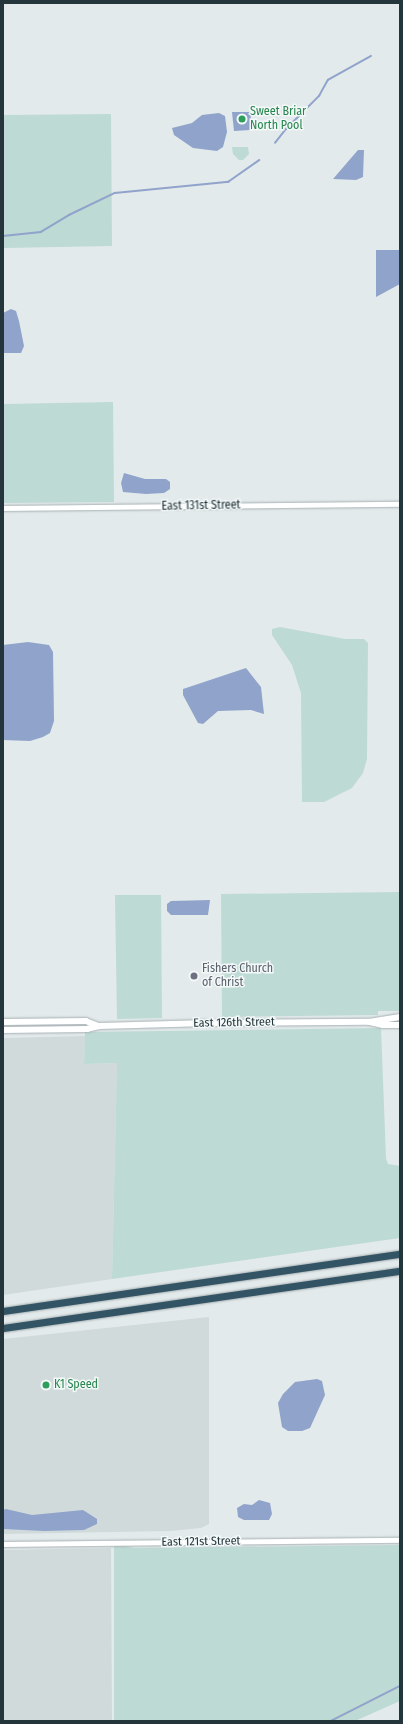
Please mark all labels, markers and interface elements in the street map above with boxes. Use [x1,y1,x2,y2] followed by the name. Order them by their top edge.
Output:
[250,105,306,133] place label: Sweet Briar North Pool
[237,114,247,124] marker: Sweet Briar North Pool
[161,498,241,514] street label: East 131st Street
[202,962,273,990] place label: Fishers Church of Christ
[189,971,199,981] marker: Fishers Church of Christ
[193,1015,275,1031] street label: East 126th Street
[54,1378,98,1392] place label: K1 Speed
[41,1380,51,1390] marker: K1 Speed
[161,1534,241,1550] street label: East 121st Street

